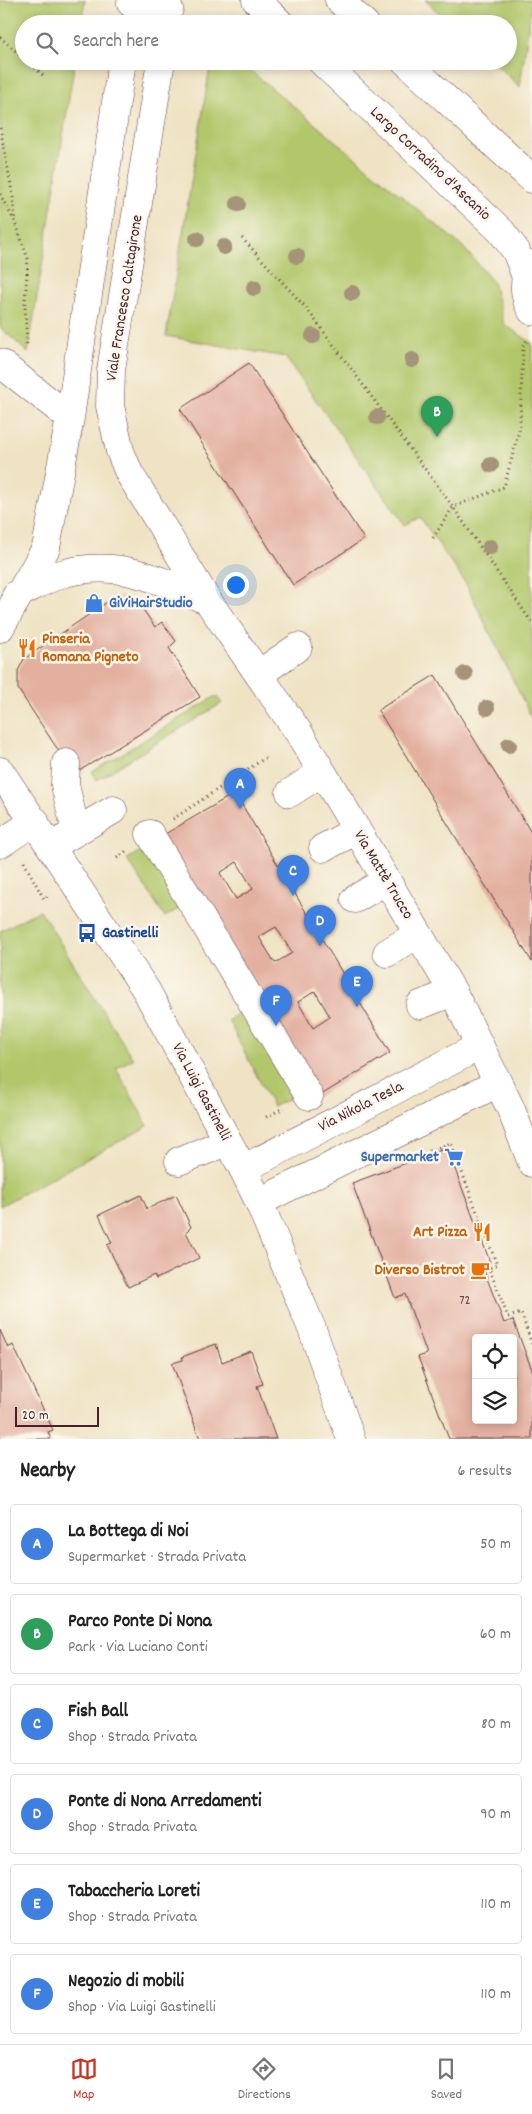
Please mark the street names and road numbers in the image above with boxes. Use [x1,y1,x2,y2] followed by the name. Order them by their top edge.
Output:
[364,102,496,226] street label: Largo Corradino d'Ascanio
[100,213,150,383] street label: Viale Francesco Caltagirone
[347,826,419,924] street label: Via Mattè Trucco
[166,1039,237,1145] street label: Via Luigi Gastinelli
[314,1075,408,1138] street label: Via Nikola Tesla

